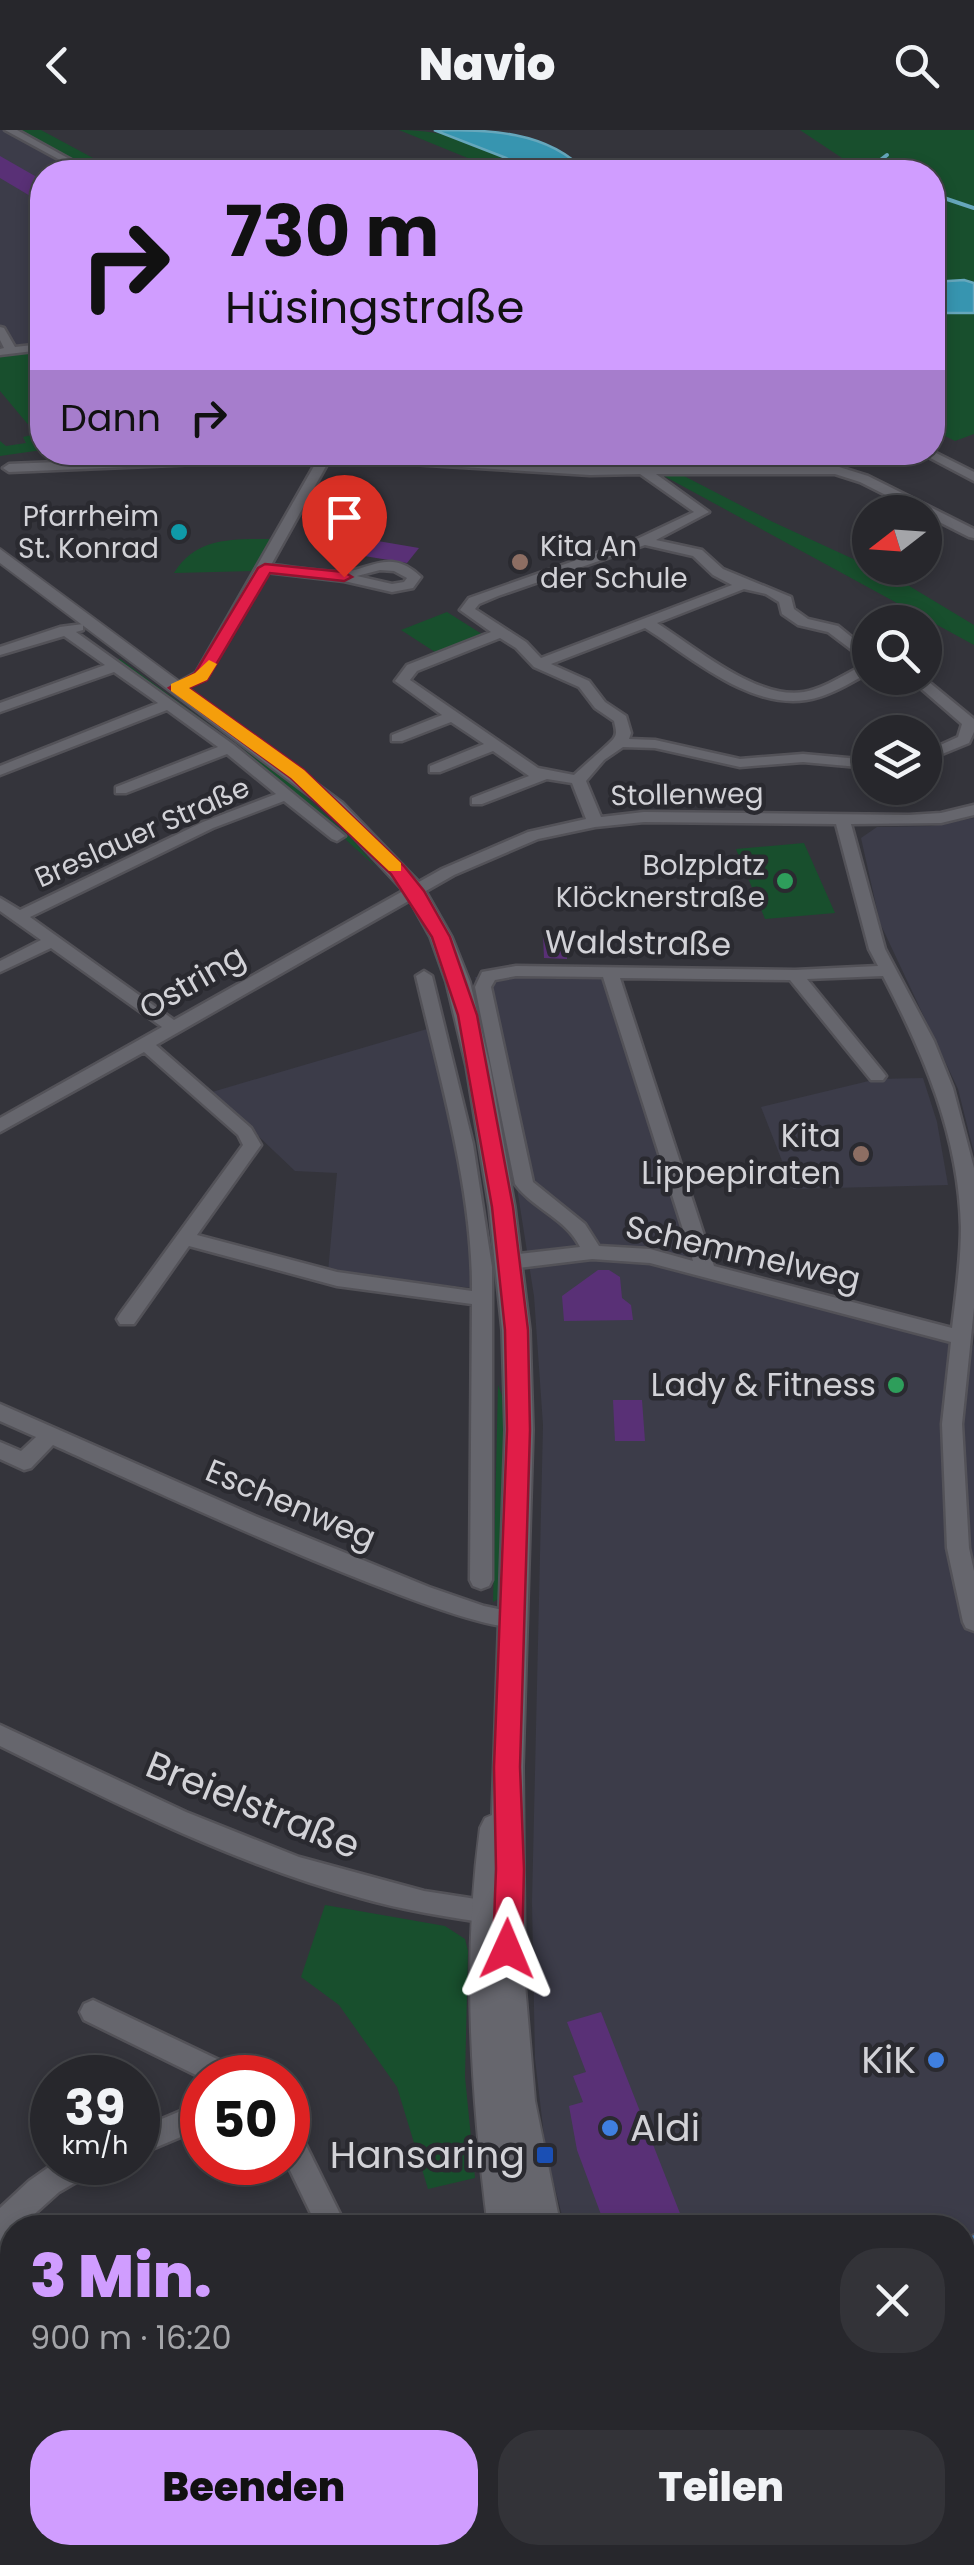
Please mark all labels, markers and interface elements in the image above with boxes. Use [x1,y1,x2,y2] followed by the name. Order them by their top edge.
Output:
[419,33,555,96] text: Navio
[30,38,85,93] icon: back
[889,38,944,93] icon: search
[225,182,439,281] text: 730 m
[60,200,190,330] icon: right
[225,276,524,339] text: Hüsingstraße
[181,390,236,445] icon: right
[60,391,161,444] text: Dann
[302,475,387,578] pin
[317,490,372,545] icon: arrive
[852,495,942,585] north arrow
[852,495,942,805] map controls
[18,497,159,568] place label: Pfarrheim St. Konrad
[168,521,190,543] marker: Pfarrheim St. Konrad
[540,527,688,598] place label: Kita An der Schule
[509,551,531,573] marker: Kita An der Schule
[852,605,942,695] button: search
[852,715,942,805] button: layers
[29,768,256,897] street label: Breslauer Straße
[610,774,764,815] street label: Stollenweg
[556,846,765,917] place label: Bolzplatz Klöcknerstraße
[774,870,796,892] marker: Bolzplatz Klöcknerstraße
[545,918,731,967] street label: Waldstraße
[131,933,253,1030] street label: Ostring
[641,1113,841,1195] place label: Kita Lippepiraten
[850,1143,872,1165] marker: Kita Lippepiraten
[621,1204,865,1301] street label: Schemmelweg
[651,1362,876,1407] place label: Lady & Fitness
[885,1374,907,1396] marker: Lady & Fitness
[199,1447,383,1560] street label: Eschenweg
[138,1738,368,1871] street label: Breielstraße
[455,1897,559,2001] position arrow
[861,2033,916,2086] place label: KiK
[925,2049,947,2071] marker: KiK
[180,2055,310,2185] speed limit sign: 50
[65,2072,126,2143] text: 39
[630,2101,700,2154] place label: Aldi
[599,2117,621,2139] marker: Aldi
[62,2128,128,2163] text: km/h
[330,2128,525,2181] place label: Hansaring
[534,2144,556,2166] marker: Hansaring
[30,2234,212,2318] text: 3 Min.
[840,2248,945,2353] button: close
[30,2315,232,2360] text: 900 m · 16:20
[30,2430,478,2545] button: Beenden
[498,2430,945,2545] button: Teilen

